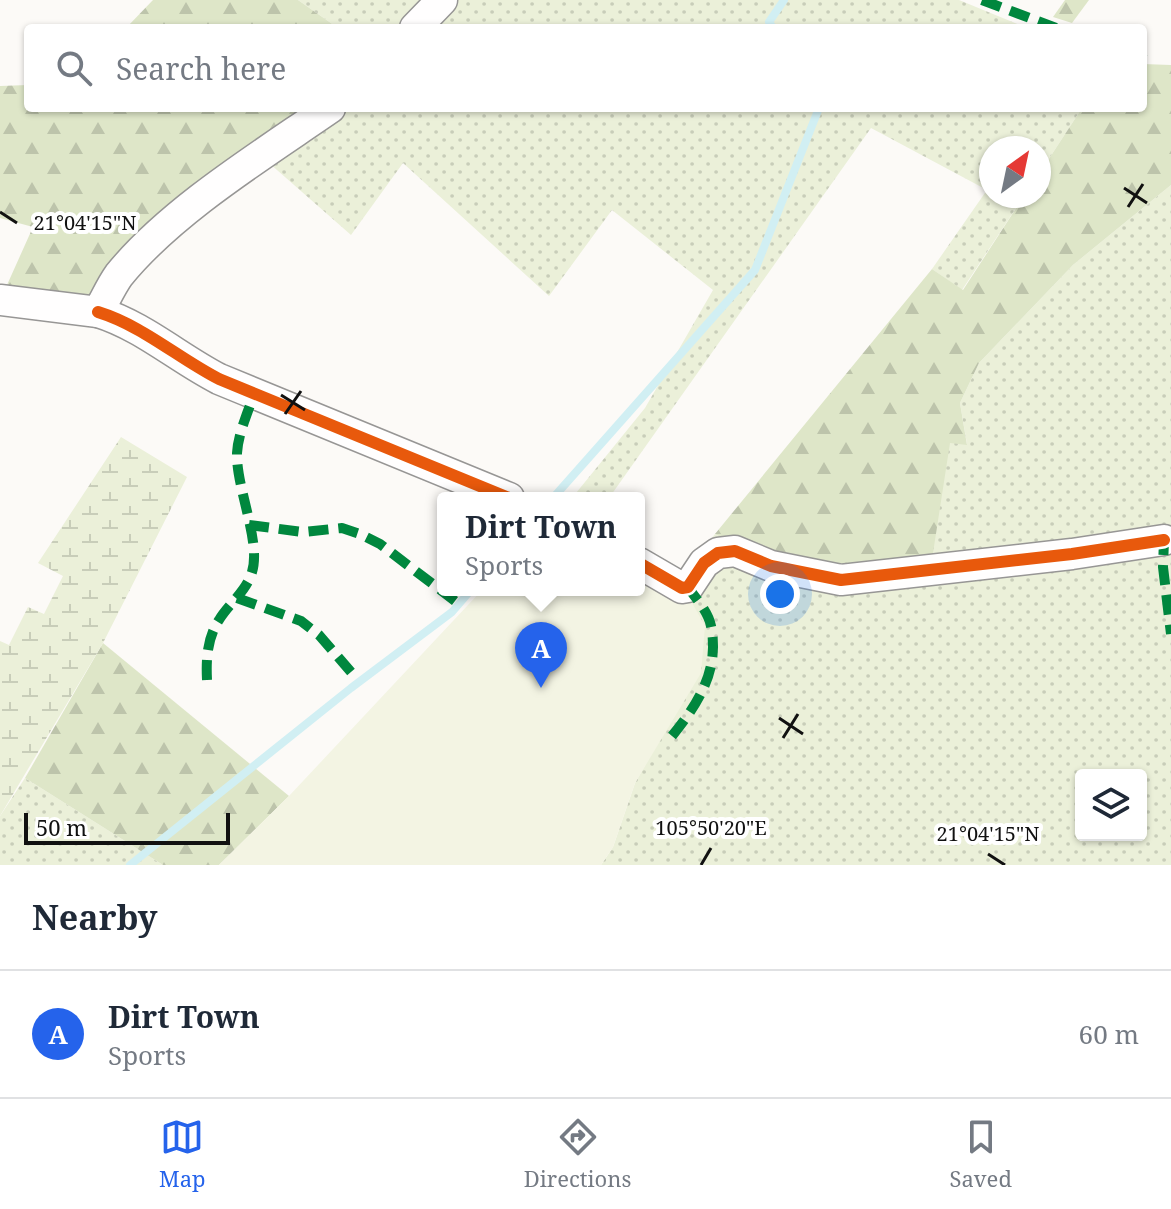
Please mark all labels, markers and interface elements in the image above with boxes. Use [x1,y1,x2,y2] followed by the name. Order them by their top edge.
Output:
[24,24,1147,112] search box
[52,46,96,90] icon: search
[116,48,286,89] text: Search here
[979,136,1051,208] north arrow
[34,209,136,236] text: 21°04'15"N
[437,492,645,596] popup
[465,506,617,547] text: Dirt Town
[465,547,543,583] text: Sports
[760,574,800,614] your location
[515,622,567,688] pin: A
[1075,769,1147,841] map controls
[1075,769,1147,841] button: layers
[24,809,230,845] scale bar
[36,812,87,842] text: 50 m
[655,814,767,841] text: 105°50'20"E
[937,820,1039,847] text: 21°04'15"N
[32,894,158,940] text: Nearby
[108,996,260,1037] text: Dirt Town
[48,1016,68,1052] text: A
[1079,1016,1139,1052] text: 60 m
[108,1037,186,1073] text: Sports
[159,1115,206,1193] tab: Map
[524,1115,631,1193] tab: Directions
[950,1115,1012,1193] tab: Saved

